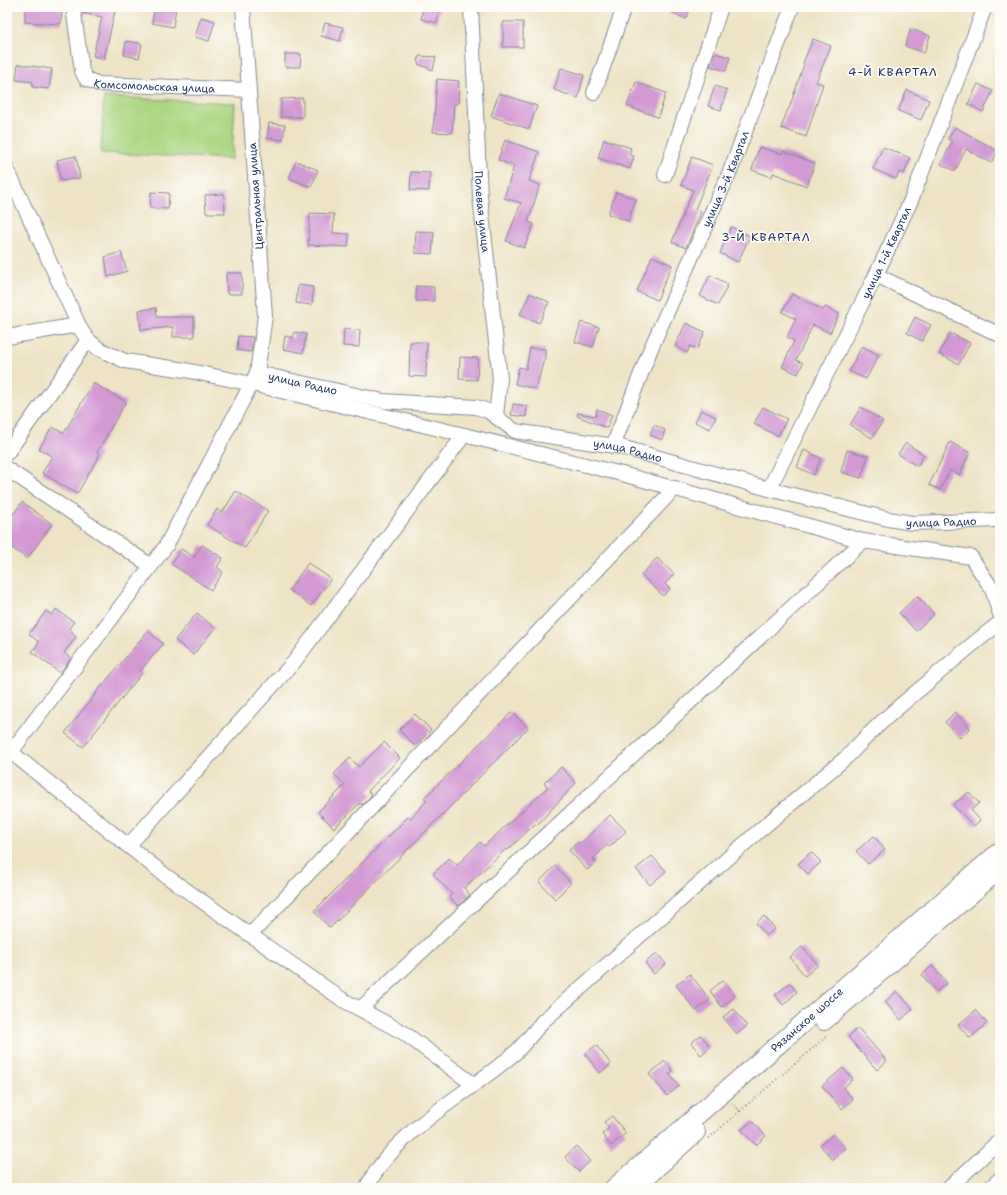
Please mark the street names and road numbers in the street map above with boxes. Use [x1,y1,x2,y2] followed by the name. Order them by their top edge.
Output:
[91,75,216,96] street label: Комсомольская улица
[698,128,752,230] street label: улица 3-й Квартал
[245,142,267,250] street label: Центральная улица
[471,171,494,253] street label: Полевая улица
[858,204,914,301] street label: улица 1-й Квартал
[267,368,339,398] street label: улица Радио
[592,435,664,466] street label: улица Радио
[905,513,977,530] street label: улица Радио
[767,984,846,1055] street label: Рязанское шоссе

